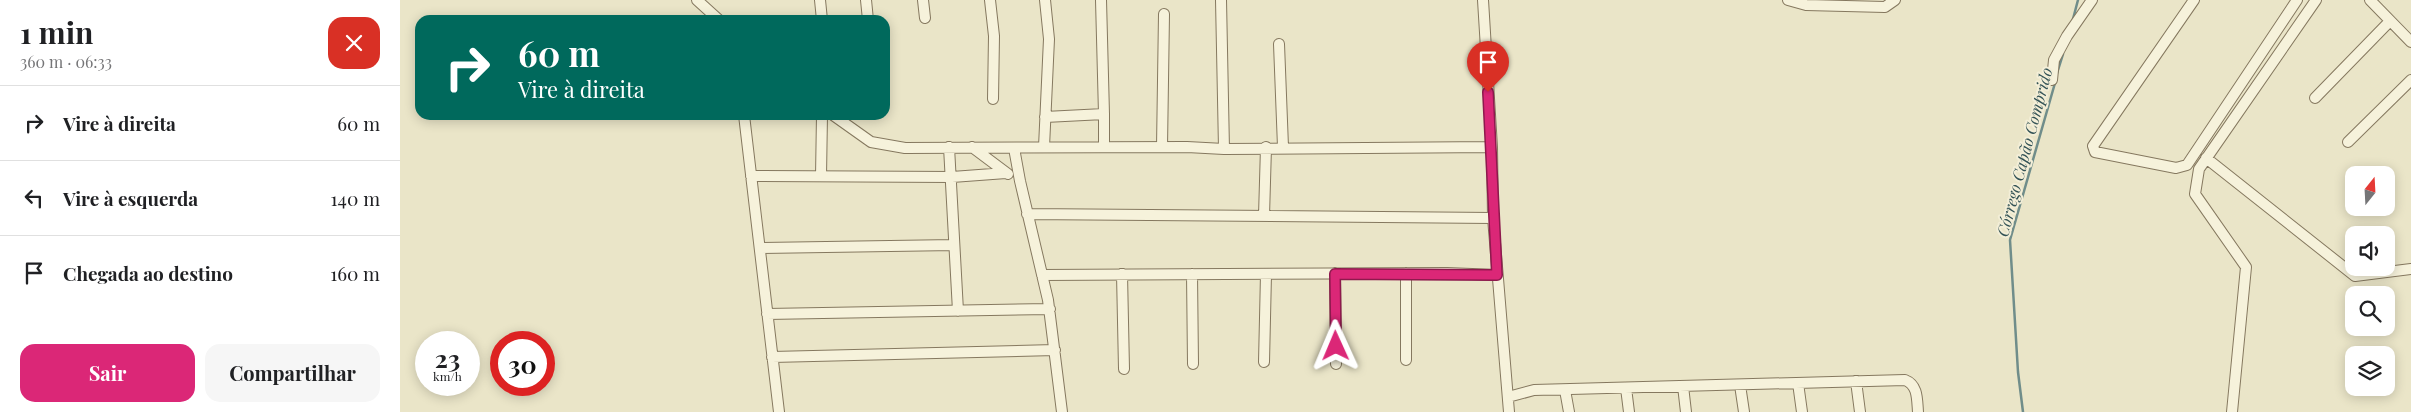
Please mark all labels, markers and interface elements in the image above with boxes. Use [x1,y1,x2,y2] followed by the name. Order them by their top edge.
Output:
[20,12,94,52] text: 1 min
[328,17,380,69] button: close
[518,29,600,76] text: 60 m
[435,35,500,100] icon: right
[1467,41,1509,92] pin
[1474,48,1502,76] icon: arrive
[20,51,112,72] text: 360 m · 06:33
[1991,65,2057,239] water label: Córrego Capão Comprido
[518,74,645,104] text: Vire à direita
[20,109,48,137] icon: right
[63,110,176,136] text: Vire à direita
[337,110,380,136] text: 60 m
[2345,166,2395,216] north arrow
[2345,166,2395,396] map controls
[20,184,48,212] icon: left
[63,185,198,211] text: Vire à esquerda
[331,185,380,211] text: 140 m
[2345,226,2395,276] button: sound
[20,259,48,287] icon: arrive
[63,260,233,286] text: Chegada ao destino
[330,260,380,286] text: 160 m
[2345,286,2395,336] button: search
[1309,319,1361,371] position arrow
[490,331,555,396] speed limit sign: 30
[435,341,460,374] text: 23
[20,344,195,402] button: Sair
[205,344,380,402] button: Compartilhar
[2345,346,2395,396] button: layers
[433,368,462,384] text: km/h

